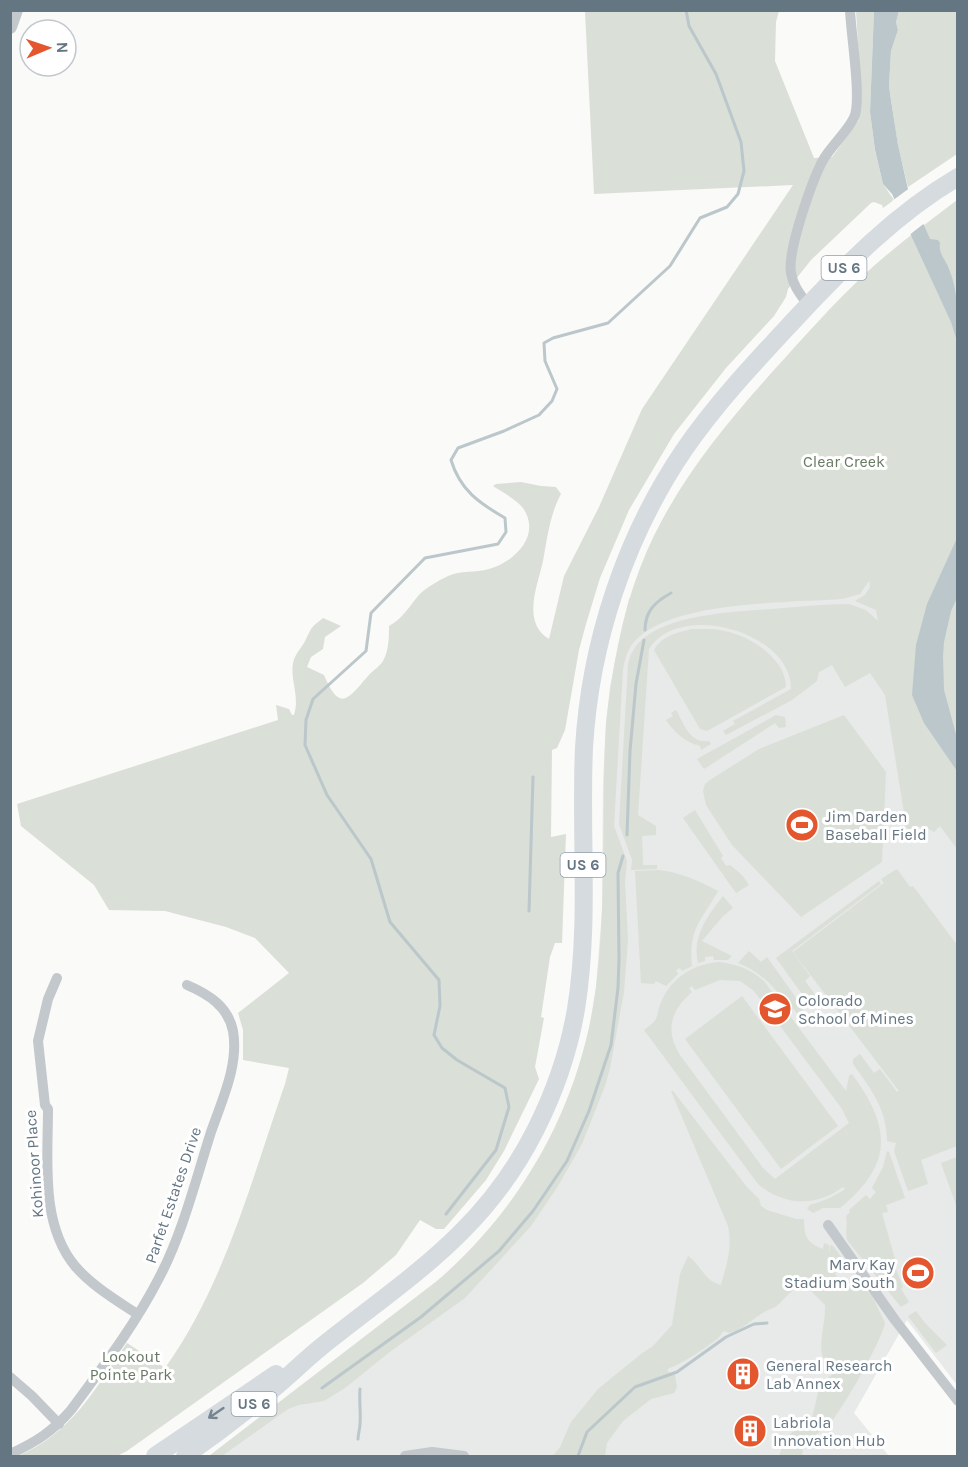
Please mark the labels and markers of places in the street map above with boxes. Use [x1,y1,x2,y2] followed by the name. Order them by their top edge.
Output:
[784,807,820,843] sports icon: Jim Darden Baseball Field
[825,807,927,844] place label: Jim Darden Baseball Field
[757,991,793,1027] school or university icon: Colorado School of Mines
[798,991,914,1028] place label: Colorado School of Mines
[784,1255,896,1292] place label: Marv Kay Stadium South
[900,1255,936,1291] sports icon: Marv Kay Stadium South
[725,1356,761,1392] building icon: General Research Lab Annex
[766,1356,892,1393] place label: General Research Lab Annex
[732,1413,768,1449] building icon: Labriola Innovation Hub
[773,1413,885,1450] place label: Labriola Innovation Hub

